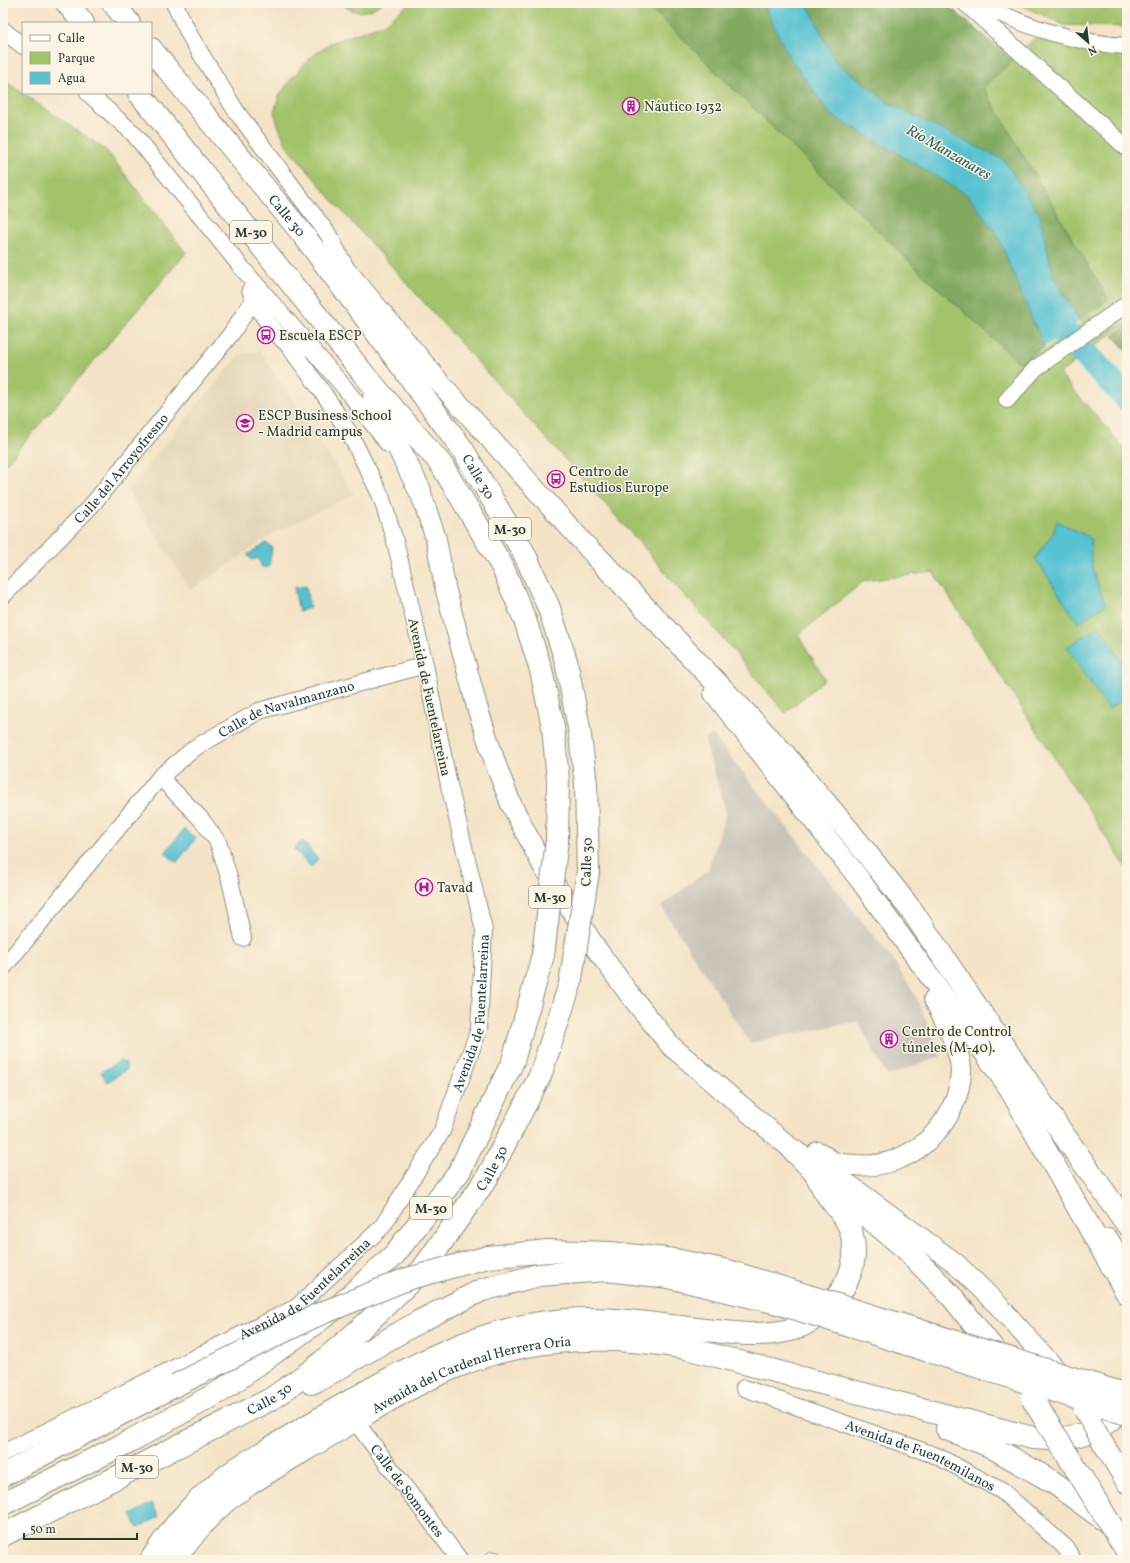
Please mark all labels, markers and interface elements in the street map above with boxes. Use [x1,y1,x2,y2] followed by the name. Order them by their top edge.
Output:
[22,22,152,94] legend
[1068,22,1108,62] north arrow
[58,31,85,47] text: Calle
[1085,41,1099,58] text: N
[58,51,95,67] text: Parque
[58,71,85,87] text: Agua
[621,96,641,116] building icon: Náutico 1932
[644,98,722,117] place label: Náutico 1932
[902,121,995,186] water label: Río Manzanares
[263,191,309,241] street label: Calle 30
[230,221,272,243] road number: M-30
[256,325,276,345] bus stop icon: Escuela ESCP
[279,327,362,346] place label: Escuela ESCP
[258,407,392,442] place label: ESCP Business School - Madrid campus
[71,410,174,529] street label: Calle del Arroyofresno
[235,413,255,433] school or university icon: ESCP Business School - Madrid campus
[457,451,498,503] street label: Calle 30
[569,463,669,498] place label: Centro de Estudios Europe
[546,469,566,489] bus stop icon: Centro de Estudios Europe
[489,518,531,540] road number: M-30
[402,616,455,778] street label: Avenida de Fuentelarreina
[215,677,357,743] street label: Calle de Navalmanzano
[577,837,598,887] street label: Calle 30
[414,877,434,897] hospital icon: Tavad
[437,879,473,898] place label: Tavad
[529,886,571,908] road number: M-30
[449,934,495,1095] street label: Avenida de Fuentelarreina
[902,1023,1012,1058] place label: Centro de Control túneles (M-40).
[879,1029,899,1049] building icon: Centro de Control túneles (M-40).
[473,1143,513,1196] street label: Calle 30
[410,1197,452,1219] road number: M-30
[236,1234,376,1345] street label: Avenida de Fuentelarreina
[369,1333,572,1419] street label: Avenida del Cardenal Herrera Oria
[244,1379,296,1421] street label: Calle 30
[842,1416,998,1497] street label: Avenida de Fuentemilanos
[365,1441,448,1542] street label: Calle de Somontes
[116,1456,158,1478] road number: M-30
[24,1515,137,1541] scale bar
[30,1522,56,1538] text: 50 m

